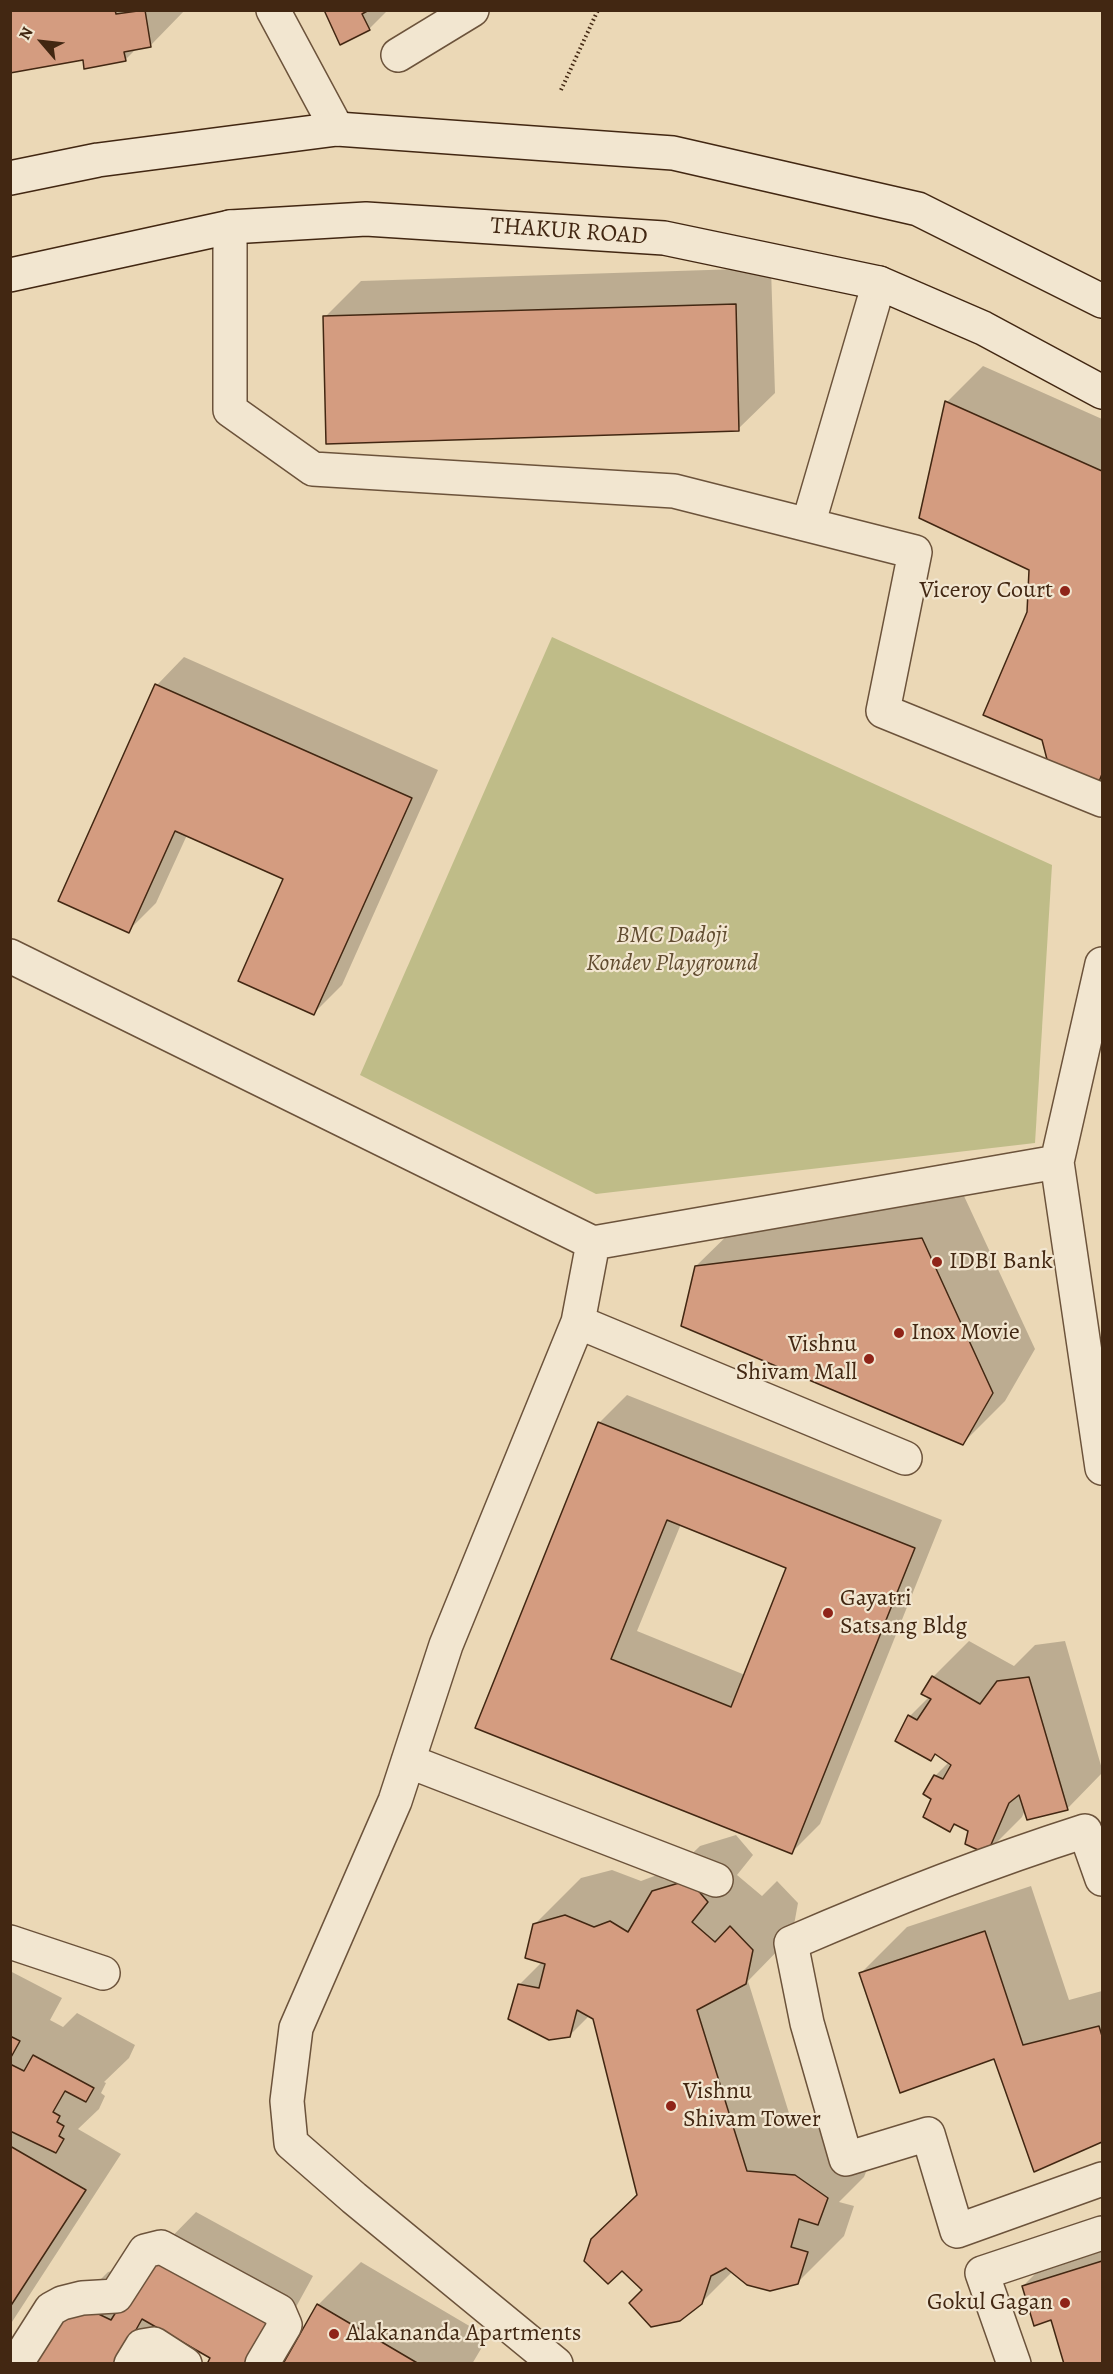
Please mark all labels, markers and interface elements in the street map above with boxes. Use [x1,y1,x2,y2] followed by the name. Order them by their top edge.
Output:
[12,12,72,72] north arrow
[14,23,39,44] text: N
[489,212,649,252] street label: THAKUR ROAD
[919,577,1053,605] place label: Viceroy Court
[1058,584,1072,598] marker: Viceroy Court
[586,922,758,978] park label: BMC Dadoji Kondev Playground
[949,1248,1053,1276] place label: IDBI Bank
[930,1255,944,1269] marker: IDBI Bank
[911,1319,1020,1347] place label: Inox Movie
[892,1326,906,1340] marker: Inox Movie
[736,1331,857,1387] place label: Vishnu Shivam Mall
[862,1352,876,1366] marker: Vishnu Shivam Mall
[840,1585,967,1641] place label: Gayatri Satsang Bldg
[821,1606,835,1620] marker: Gayatri Satsang Bldg
[683,2078,821,2134] place label: Vishnu Shivam Tower
[664,2099,678,2113] marker: Vishnu Shivam Tower
[927,2289,1053,2317] place label: Gokul Gagan
[1058,2296,1072,2310] marker: Gokul Gagan
[346,2320,581,2348] place label: Alakananda Apartments
[327,2327,341,2341] marker: Alakananda Apartments

